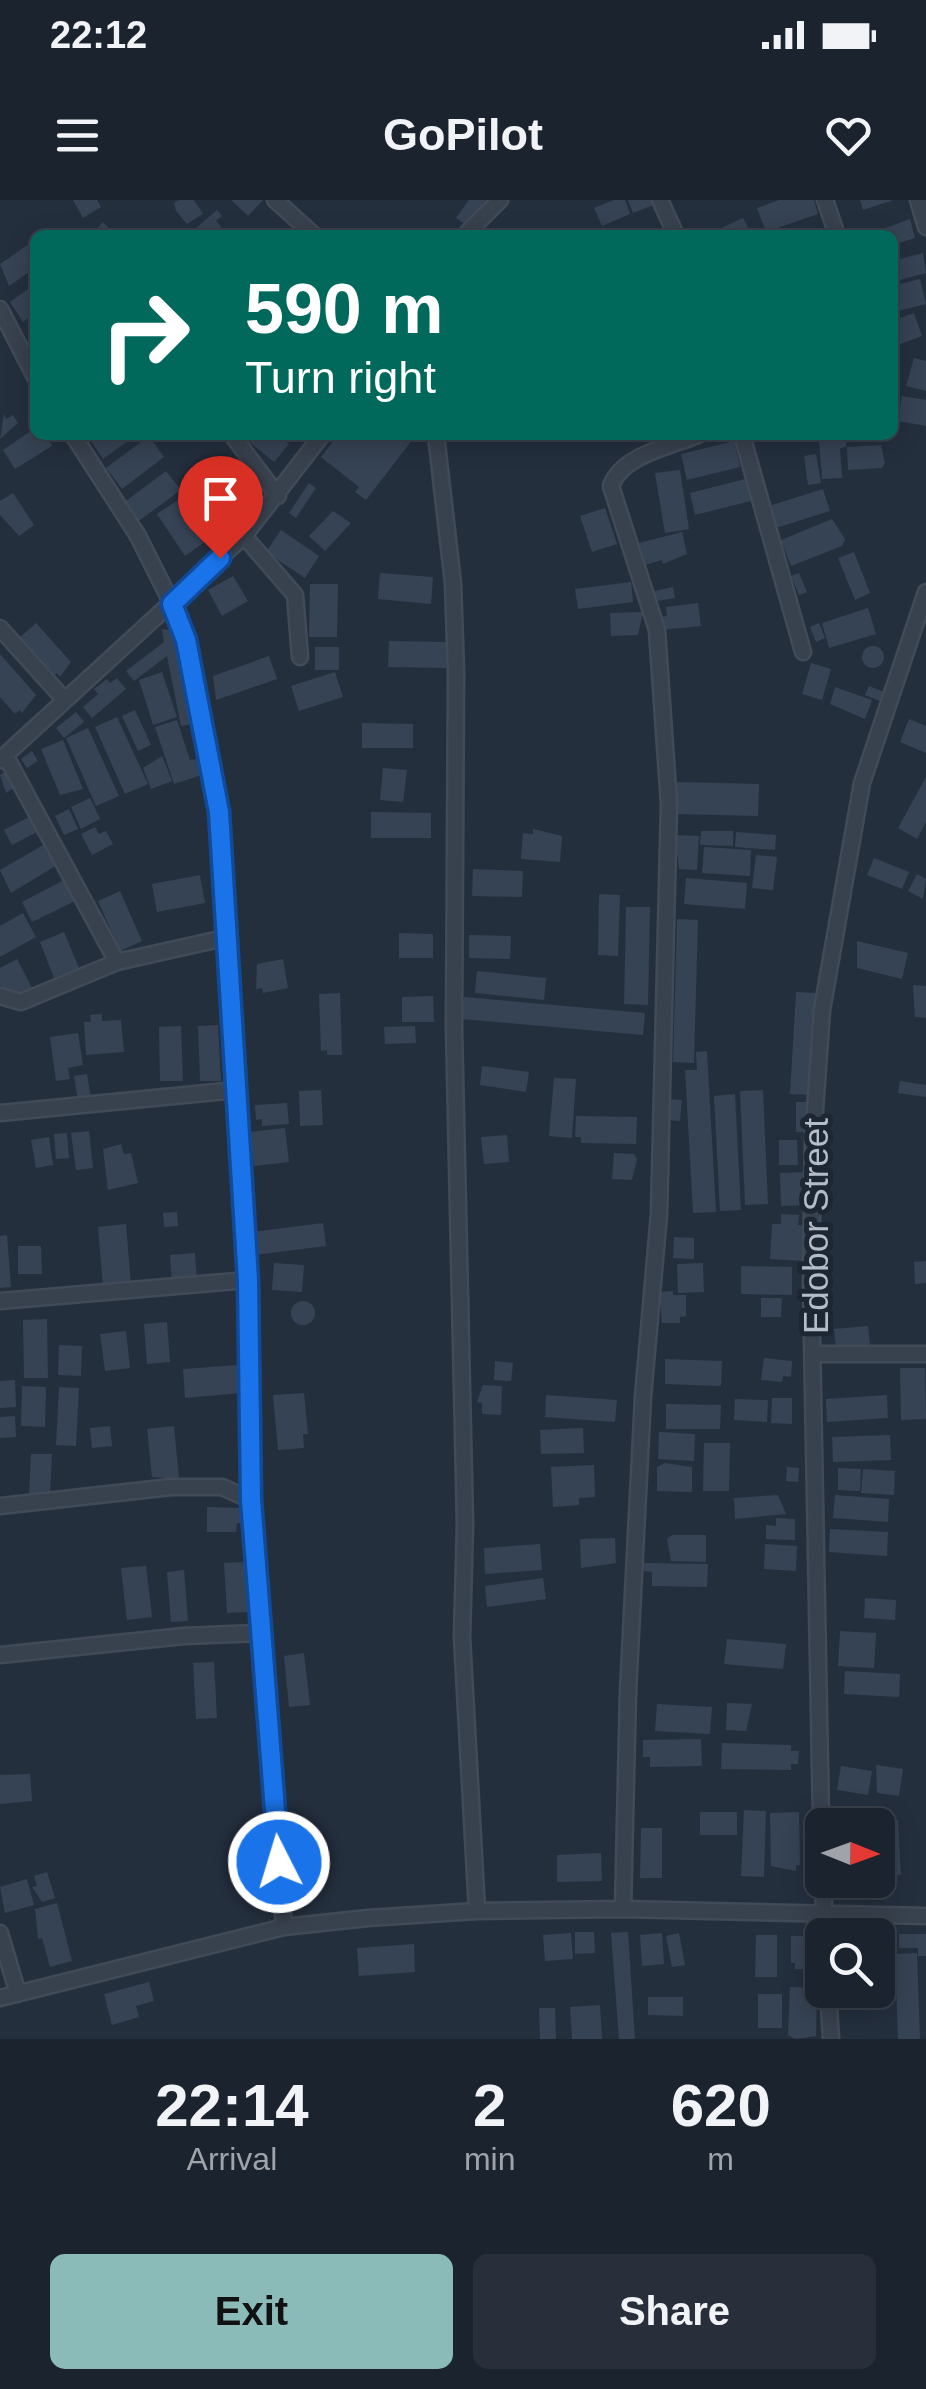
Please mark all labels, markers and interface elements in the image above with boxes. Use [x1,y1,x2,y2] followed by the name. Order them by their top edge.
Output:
[50,14,147,56] text: 22:12
[50,108,105,163] icon: menu
[821,108,876,163] icon: heart
[383,109,543,160] text: GoPilot
[80,270,210,400] icon: right
[245,270,443,348] text: 590 m
[245,352,436,403] text: Turn right
[178,456,263,559] pin
[193,471,248,526] icon: arrive
[796,1118,835,1334] street label: Edobor Street
[805,1808,895,1898] north arrow
[805,1808,895,2008] map controls
[227,1810,331,1914] position arrow
[805,1918,895,2008] button: search
[155,2072,309,2139] text: 22:14
[473,2072,506,2139] text: 2
[671,2072,771,2139] text: 620
[187,2141,277,2177] text: Arrival
[464,2141,515,2177] text: min
[707,2141,734,2177] text: m
[50,2254,453,2369] button: Exit
[473,2254,876,2369] button: Share

